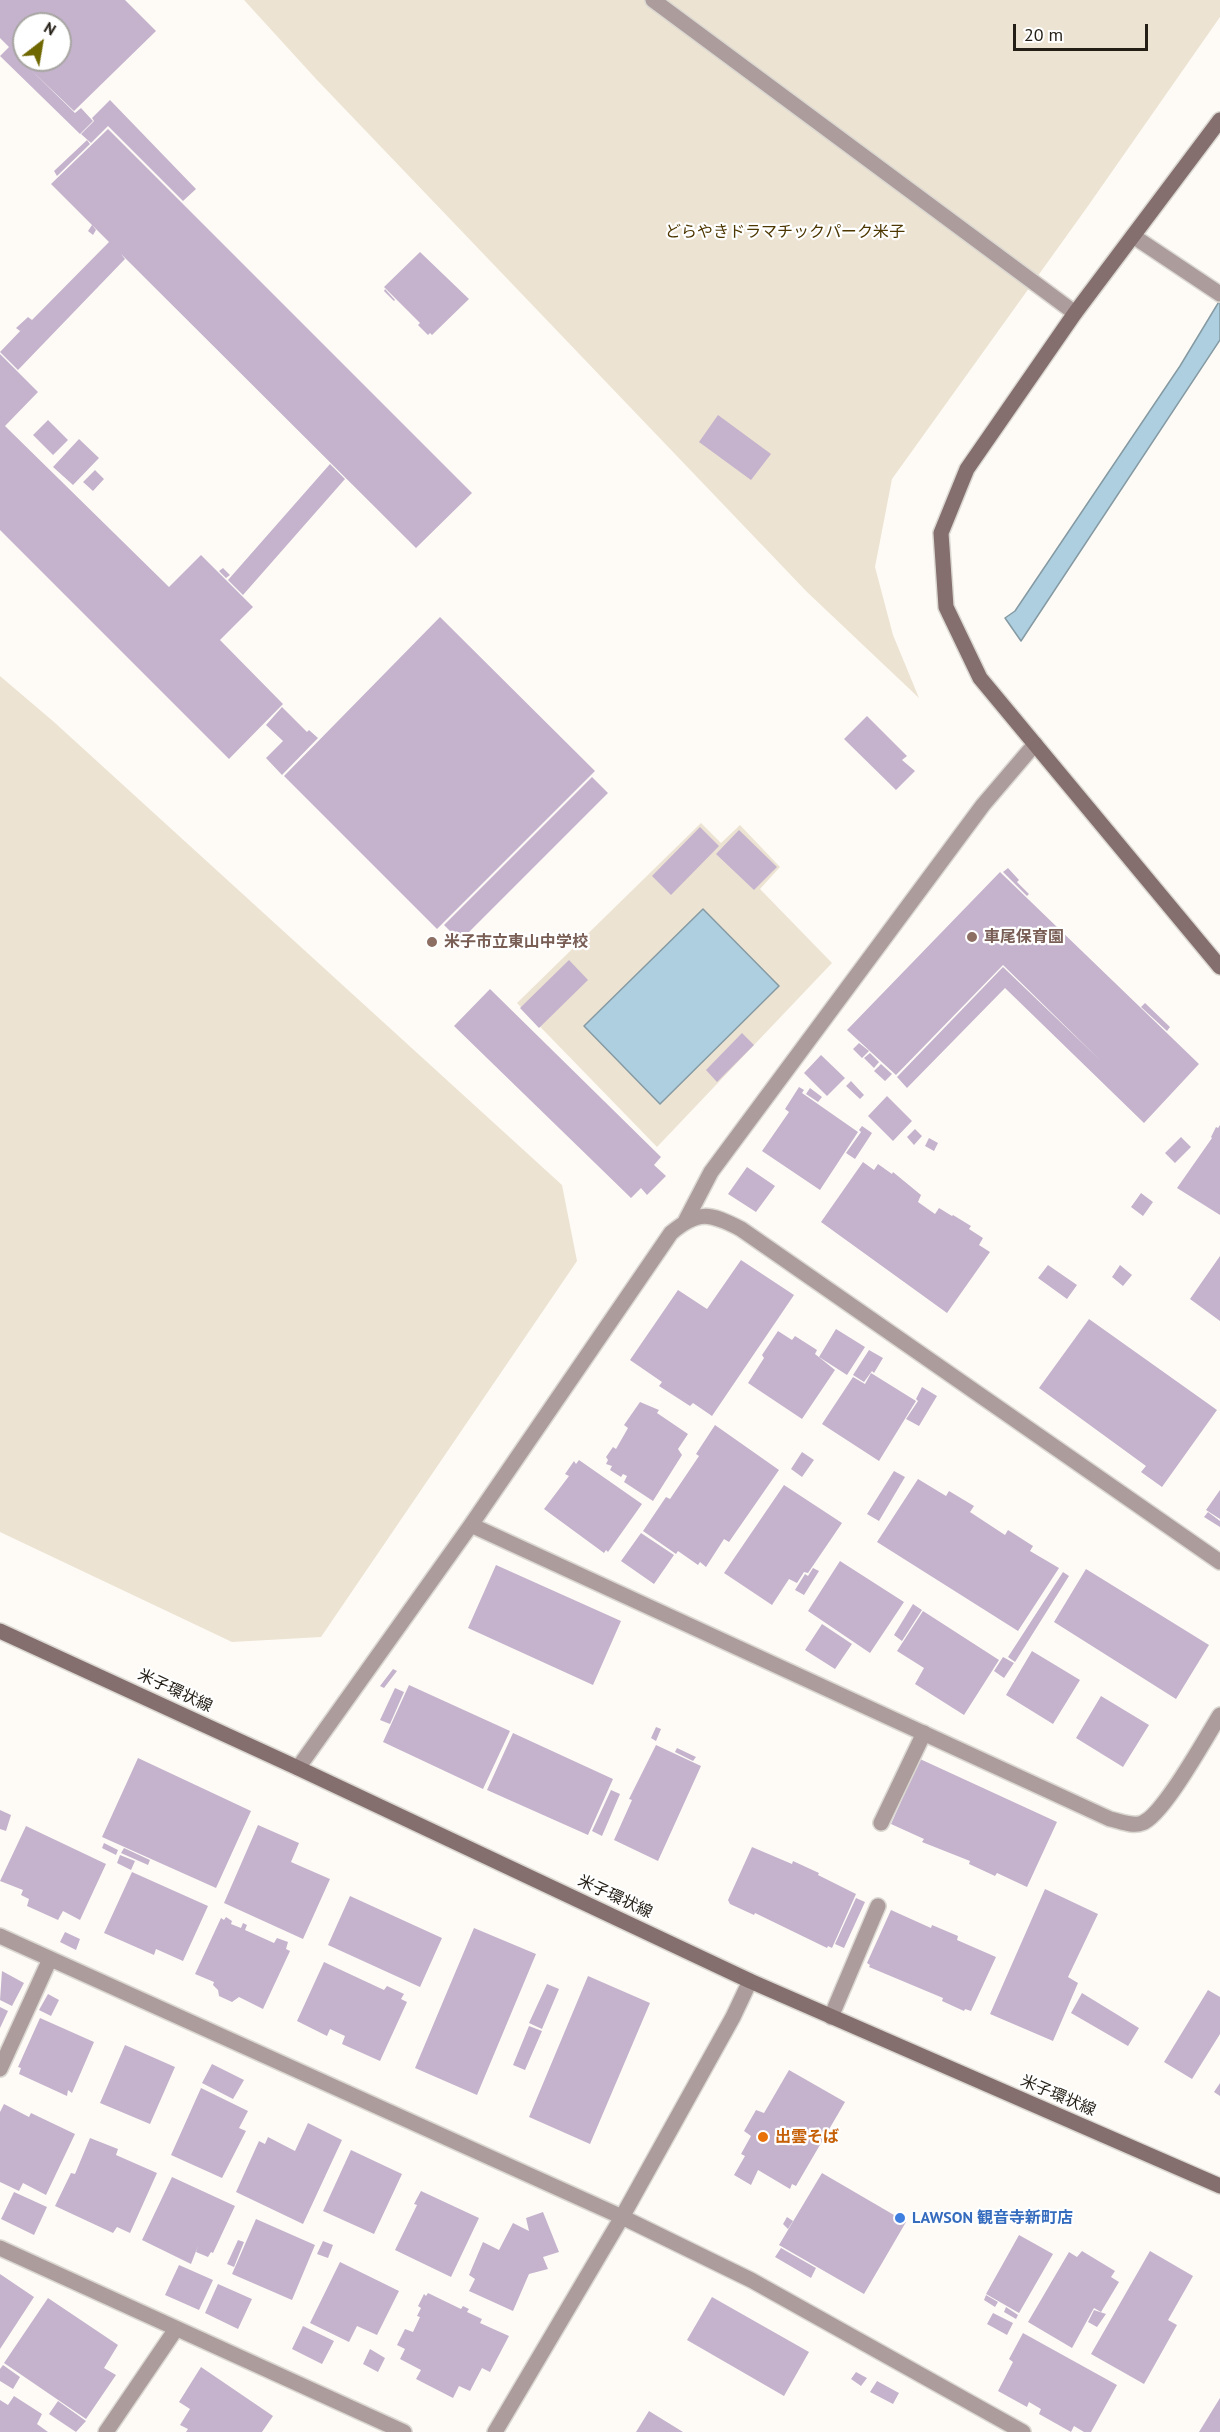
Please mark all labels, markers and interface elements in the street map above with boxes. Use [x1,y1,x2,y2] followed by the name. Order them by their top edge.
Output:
[12,12,72,72] north arrow
[1016,12,1151,50] scale bar
[41,17,60,40] text: N
[1024,23,1063,46] text: 20 m
[665,222,905,242] park label: どらやきドラマチックパーク米子
[984,927,1064,947] place label: 車尾保育園
[965,930,979,944] marker: 車尾保育園
[444,932,588,952] place label: 米子市立東山中学校
[425,935,439,949] marker: 米子市立東山中学校
[135,1665,215,1717] street label: 米子環状線
[575,1871,655,1923] street label: 米子環状線
[1017,2072,1099,2120] street label: 米子環状線
[775,2127,839,2147] place label: 出雲そば
[756,2130,770,2144] marker: 出雲そば
[912,2208,1073,2228] place label: LAWSON 観音寺新町店
[893,2211,907,2225] marker: LAWSON 観音寺新町店

